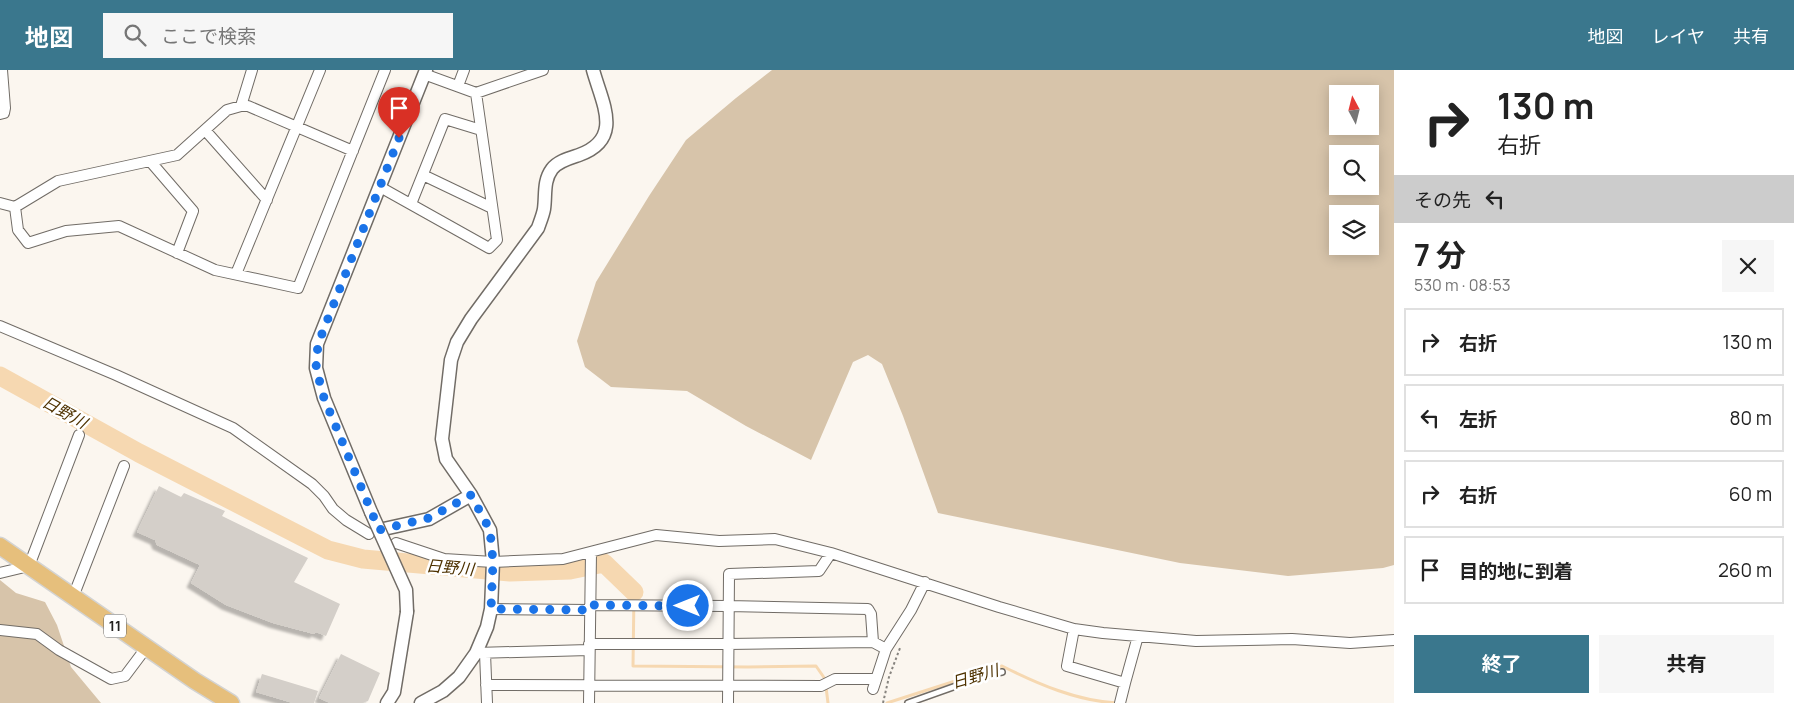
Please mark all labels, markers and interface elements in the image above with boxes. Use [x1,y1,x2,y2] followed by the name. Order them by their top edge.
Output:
[103,13,453,58] search box
[25,20,73,53] text: 地図
[121,21,149,49] icon: search
[161,23,256,49] text: ここで検索
[1588,24,1624,48] text: 地図
[1652,24,1705,48] text: レイヤ
[1733,24,1769,48] text: 共有
[1497,82,1594,130] text: 130 m
[1329,85,1379,135] north arrow
[1329,85,1379,255] map controls
[378,87,420,138] pin
[1414,90,1479,155] icon: right
[385,94,413,122] icon: arrive
[1497,130,1541,160] text: 右折
[1329,145,1379,195] button: search
[1481,185,1509,213] icon: left
[1414,187,1471,213] text: その先
[1329,205,1379,255] button: layers
[1414,234,1466,275] text: 7 分
[1722,240,1774,292] button: close
[1414,274,1511,296] text: 530 m · 08:53
[1416,328,1444,356] icon: right
[1723,329,1772,355] text: 130 m
[1459,330,1497,356] text: 右折
[39,391,93,434] water label: 日野川
[1416,404,1444,432] icon: left
[1729,405,1772,431] text: 80 m
[1459,406,1497,432] text: 左折
[1416,480,1444,508] icon: right
[1729,481,1772,507] text: 60 m
[1459,482,1497,508] text: 右折
[425,554,477,580] water label: 日野川
[1416,556,1444,584] icon: arrive
[1718,557,1772,583] text: 260 m
[1459,558,1573,584] text: 目的地に到着
[661,579,713,631] position arrow
[104,614,126,638] road number: 11
[1414,635,1589,693] button: 終了
[1599,635,1774,693] button: 共有
[949,658,1003,693] water label: 日野川

